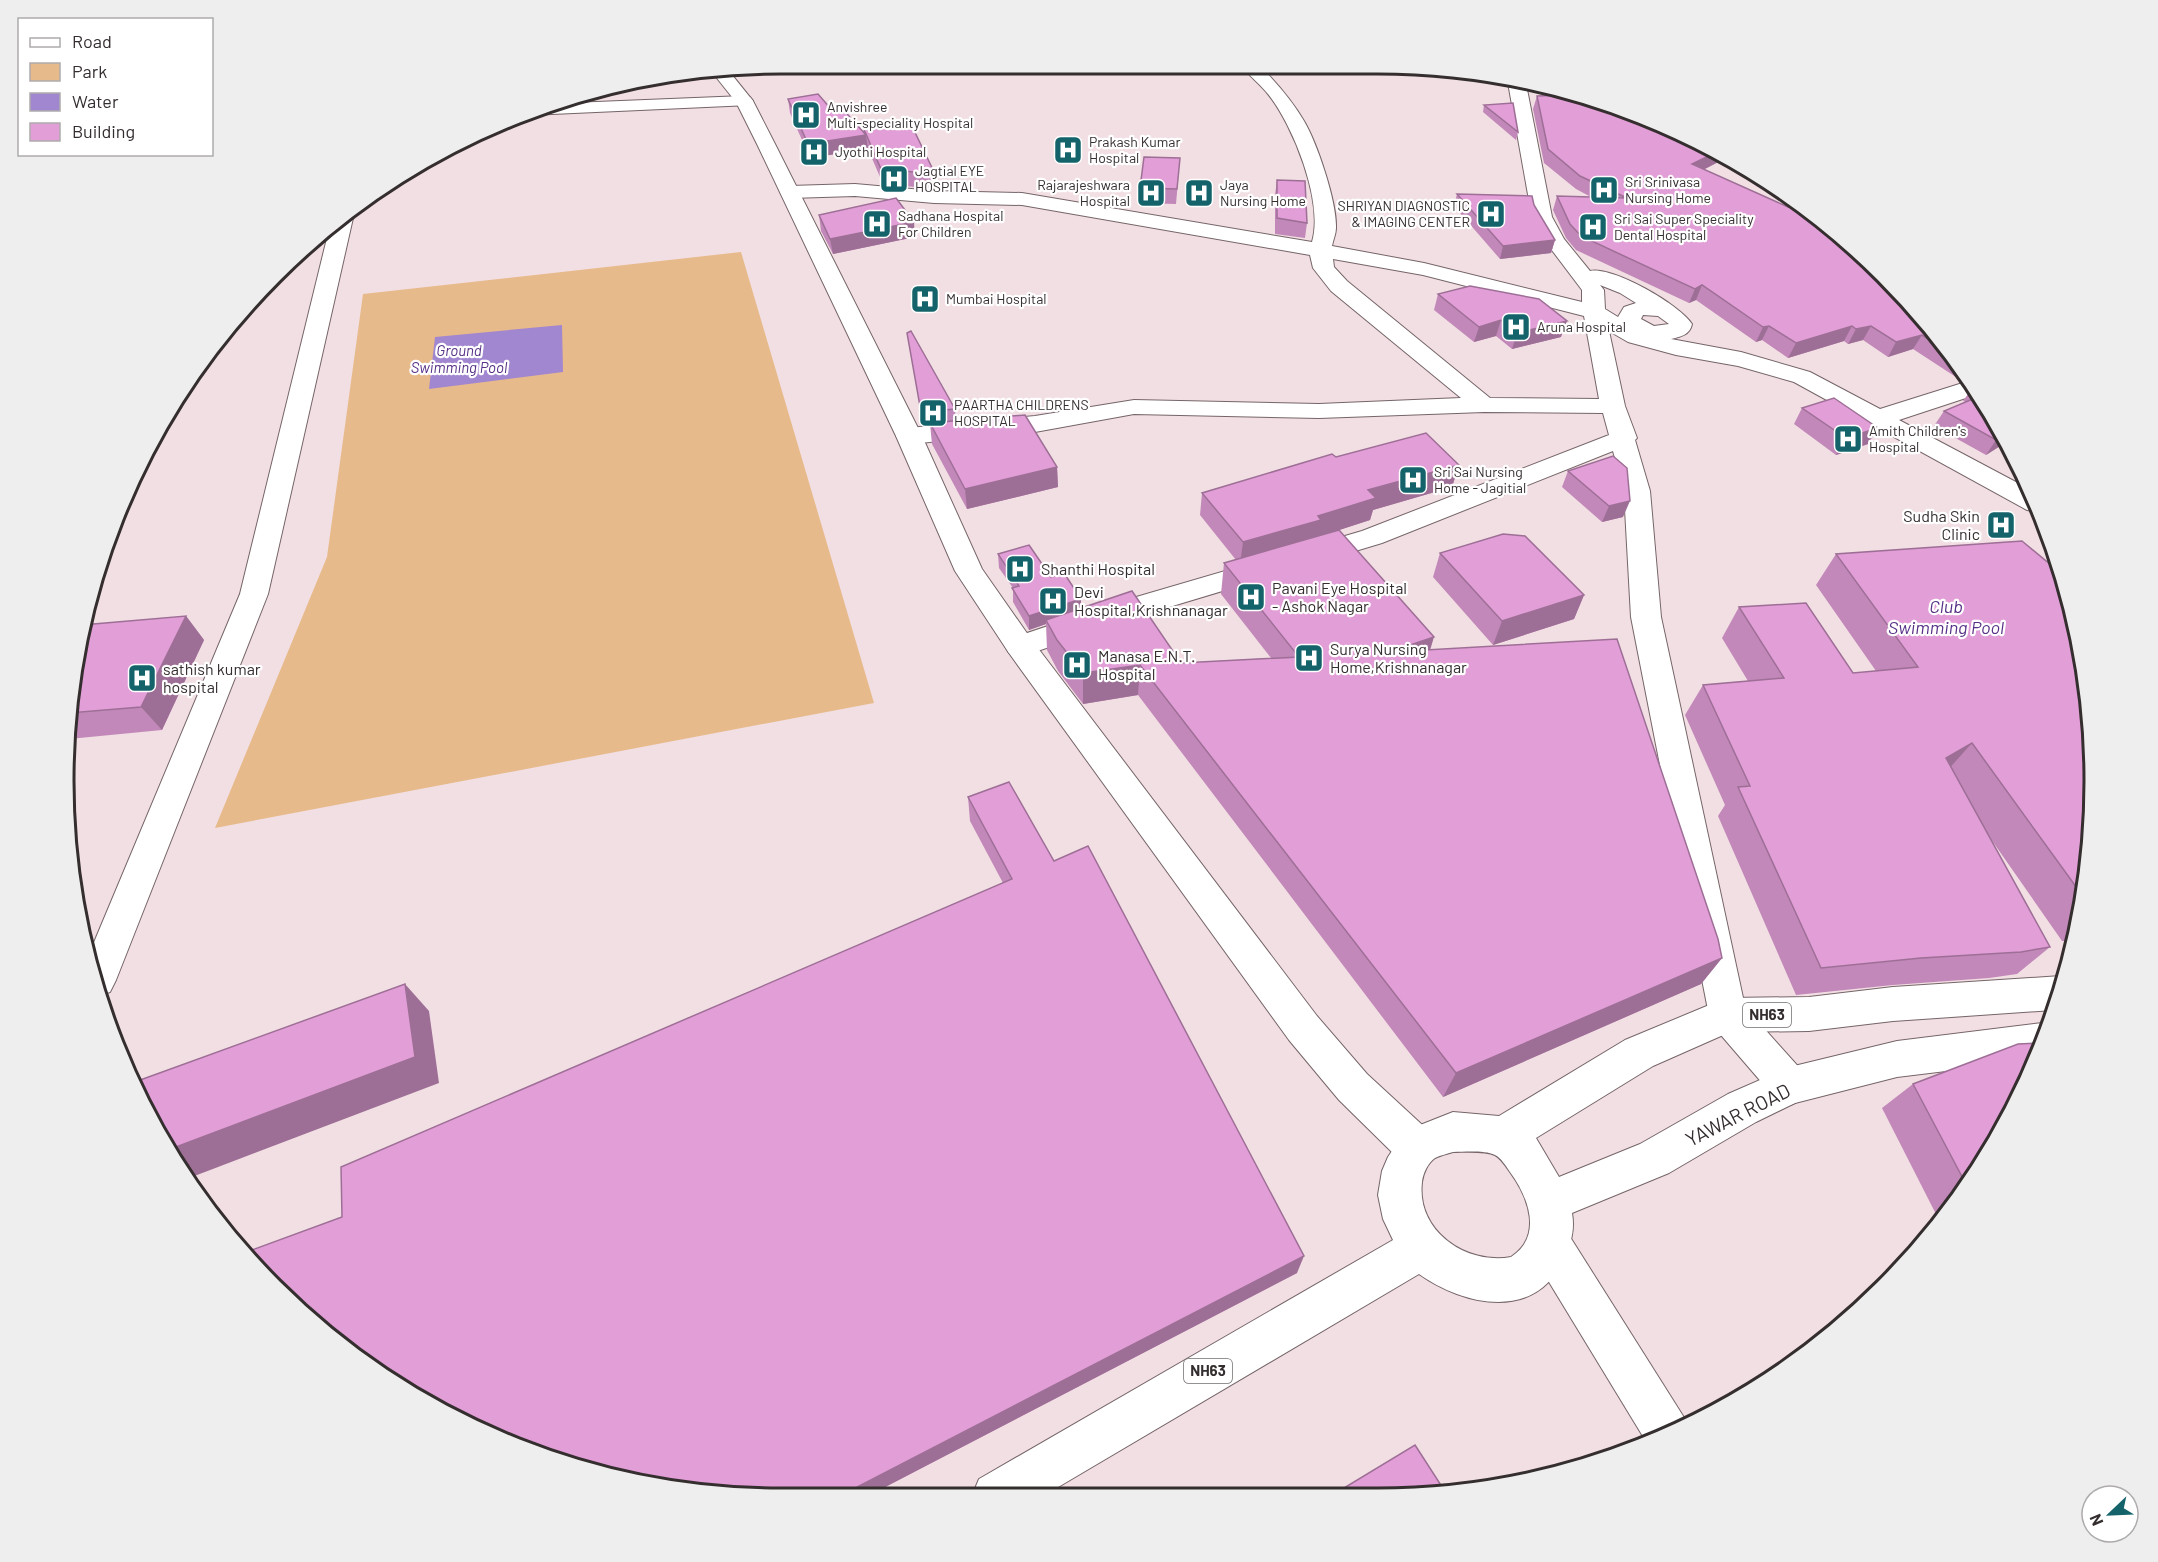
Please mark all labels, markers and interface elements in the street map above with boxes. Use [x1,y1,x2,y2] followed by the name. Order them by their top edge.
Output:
[18,18,213,156] legend
[72,30,112,52] text: Road
[72,60,107,82] text: Park
[72,90,119,112] text: Water
[827,98,973,131] place label: Anvishree Multi-speciality Hospital
[790,99,822,131] hospital icon: Anvishree Multi-speciality Hospital
[72,120,135,142] text: Building
[1089,133,1181,166] place label: Prakash Kumar Hospital
[1052,134,1084,166] hospital icon: Prakash Kumar Hospital
[798,136,830,168] hospital icon: Jyothi Hospital
[835,143,926,160] place label: Jyothi Hospital
[915,162,984,195] place label: Jagtial EYE HOSPITAL
[878,163,910,195] hospital icon: Jagtial EYE HOSPITAL
[1625,173,1711,206] place label: Sri Srinivasa Nursing Home
[1588,174,1620,206] hospital icon: Sri Srinivasa Nursing Home
[1037,176,1130,209] place label: Rajarajeshwara Hospital
[1220,176,1306,209] place label: Jaya Nursing Home
[1135,177,1167,209] hospital icon: Rajarajeshwara Hospital
[1183,177,1215,209] hospital icon: Jaya Nursing Home
[1338,197,1470,230] place label: SHRIYAN DIAGNOSTIC & IMAGING CENTER
[1475,198,1507,230] hospital icon: SHRIYAN DIAGNOSTIC & IMAGING CENTER
[898,207,1003,240] place label: Sadhana Hospital For Children
[861,208,893,240] hospital icon: Sadhana Hospital For Children
[1614,210,1754,243] place label: Sri Sai Super Speciality Dental Hospital
[1577,211,1609,243] hospital icon: Sri Sai Super Speciality Dental Hospital
[909,283,941,315] hospital icon: Mumbai Hospital
[946,290,1047,307] place label: Mumbai Hospital
[1500,311,1532,343] hospital icon: Aruna Hospital
[1537,318,1626,335] place label: Aruna Hospital
[411,341,508,376] water label: Ground Swimming Pool
[954,396,1089,429] place label: PAARTHA CHILDRENS HOSPITAL
[917,397,949,429] hospital icon: PAARTHA CHILDRENS HOSPITAL
[1869,422,1967,455] place label: Amith Children's Hospital
[1832,423,1864,455] hospital icon: Amith Children's Hospital
[1434,463,1526,496] place label: Sri Sai Nursing Home - Jagitial
[1397,464,1429,496] hospital icon: Sri Sai Nursing Home - Jagitial
[1903,506,1980,543] place label: Sudha Skin Clinic
[1985,509,2017,541] hospital icon: Sudha Skin Clinic
[1004,553,1036,585] hospital icon: Shanthi Hospital
[1041,559,1155,578] place label: Shanthi Hospital
[1272,578,1407,615] place label: Pavani Eye Hospital - Ashok Nagar
[1235,581,1267,613] hospital icon: Pavani Eye Hospital - Ashok Nagar
[1074,582,1228,619] place label: Devi Hospital,Krishnanagar
[1037,585,1069,617] hospital icon: Devi Hospital,Krishnanagar
[1888,595,2004,638] water label: Club Swimming Pool
[1330,639,1467,676] place label: Surya Nursing Home,Krishnanagar
[1293,642,1325,674] hospital icon: Surya Nursing Home,Krishnanagar
[1098,646,1195,683] place label: Manasa E.N.T. Hospital
[1061,649,1093,681] hospital icon: Manasa E.N.T. Hospital
[163,659,261,696] place label: sathish kumar hospital
[126,662,158,694] hospital icon: sathish kumar hospital
[1743,1003,1791,1027] road number: NH63
[1681,1078,1794,1151] street label: YAWAR ROAD
[1184,1359,1232,1383] road number: NH63
[2080,1484,2140,1544] north arrow
[2085,1511,2107,1529] text: N

